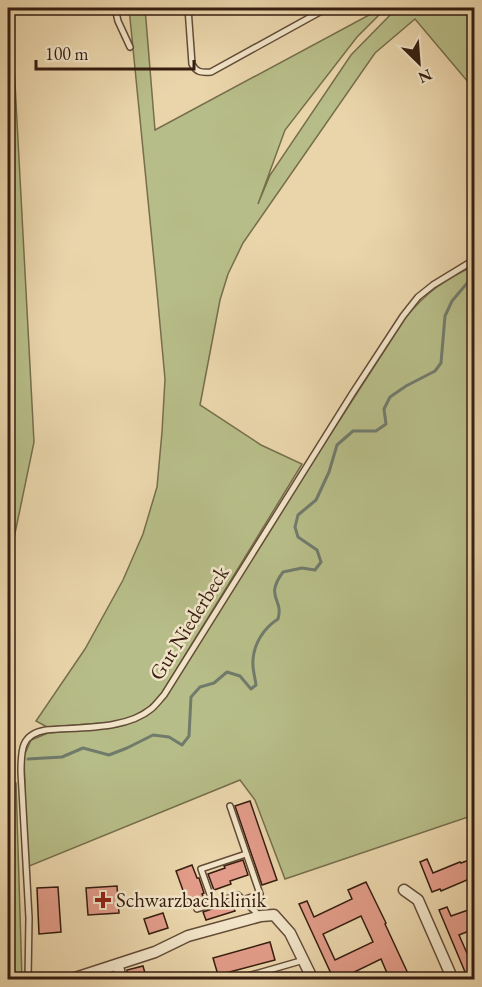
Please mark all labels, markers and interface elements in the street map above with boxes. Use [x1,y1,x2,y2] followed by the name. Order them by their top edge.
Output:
[36,33,194,71] scale bar
[389,33,449,93] north arrow
[45,42,89,65] text: 100 m
[415,64,435,88] text: N
[143,560,235,685] street label: Gut Niederbeck
[116,886,267,913] place label: Schwarzbachklinik
[94,891,112,909] marker: Schwarzbachklinik

